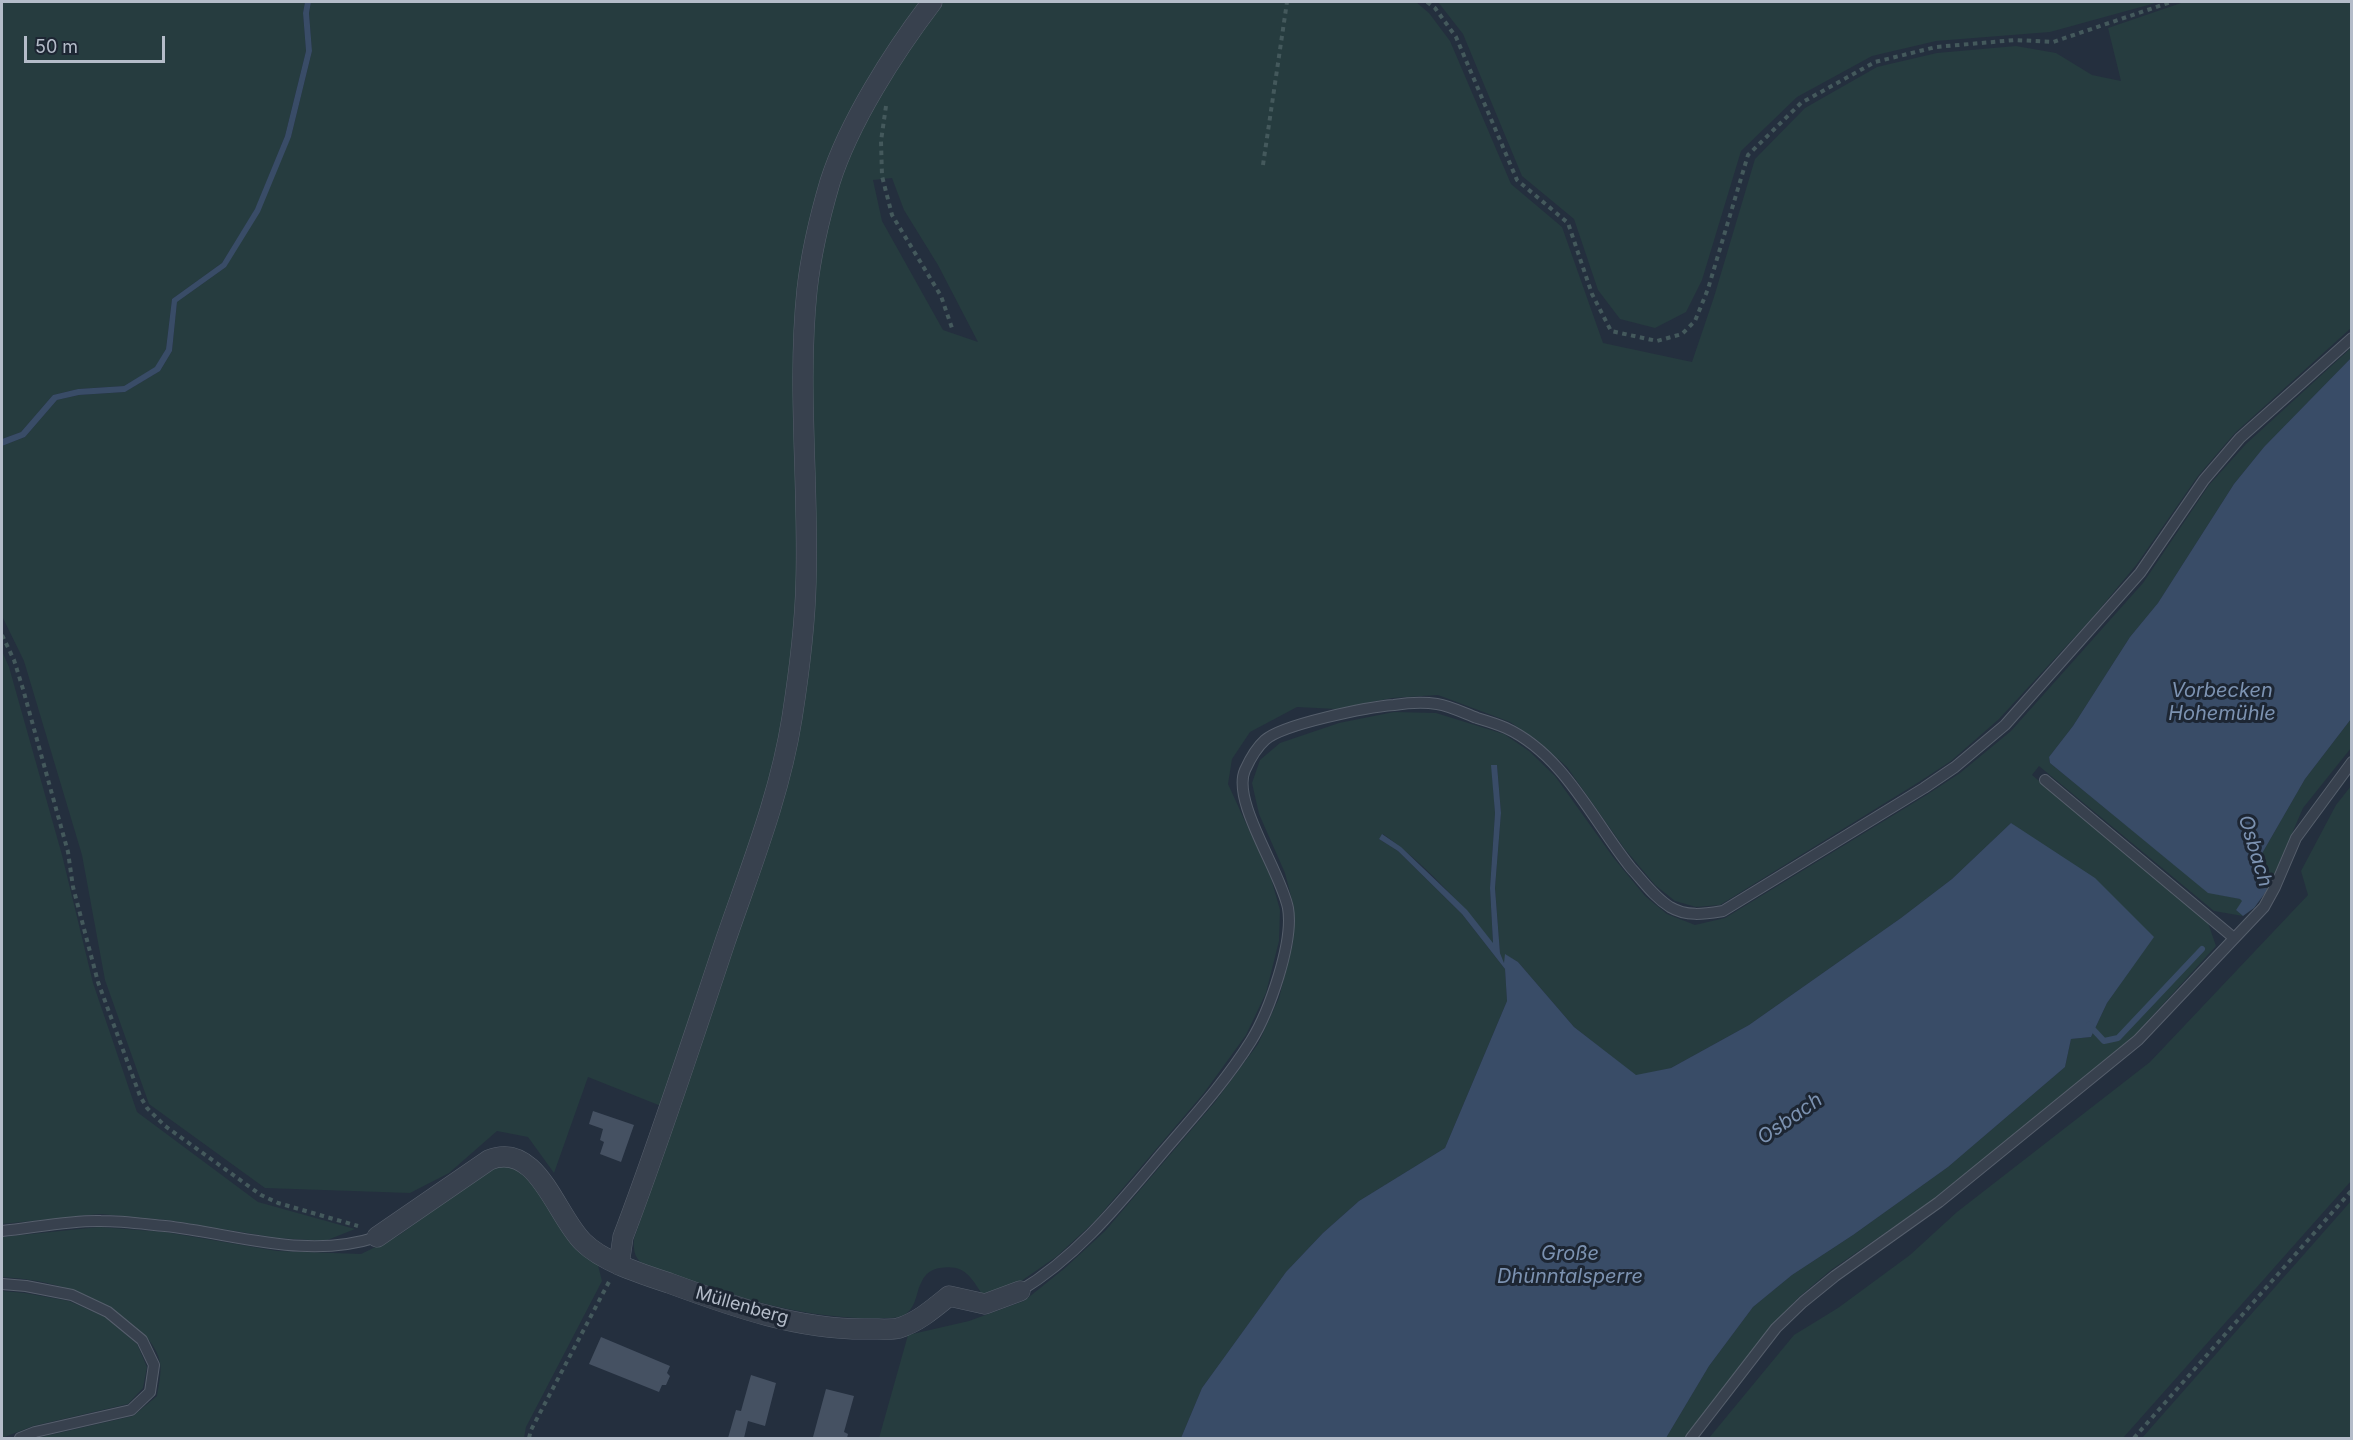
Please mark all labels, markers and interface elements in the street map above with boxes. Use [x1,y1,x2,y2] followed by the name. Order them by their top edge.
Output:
[27,24,168,62] scale bar
[35,36,78,57] text: 50 m
[2168,679,2276,726] water label: Vorbecken Hohemühle
[2233,812,2277,890] water label: Osbach
[1753,1088,1827,1150] water label: Osbach
[1497,1242,1643,1289] water label: Große Dhünntalsperre
[693,1282,791,1330] street label: Müllenberg

